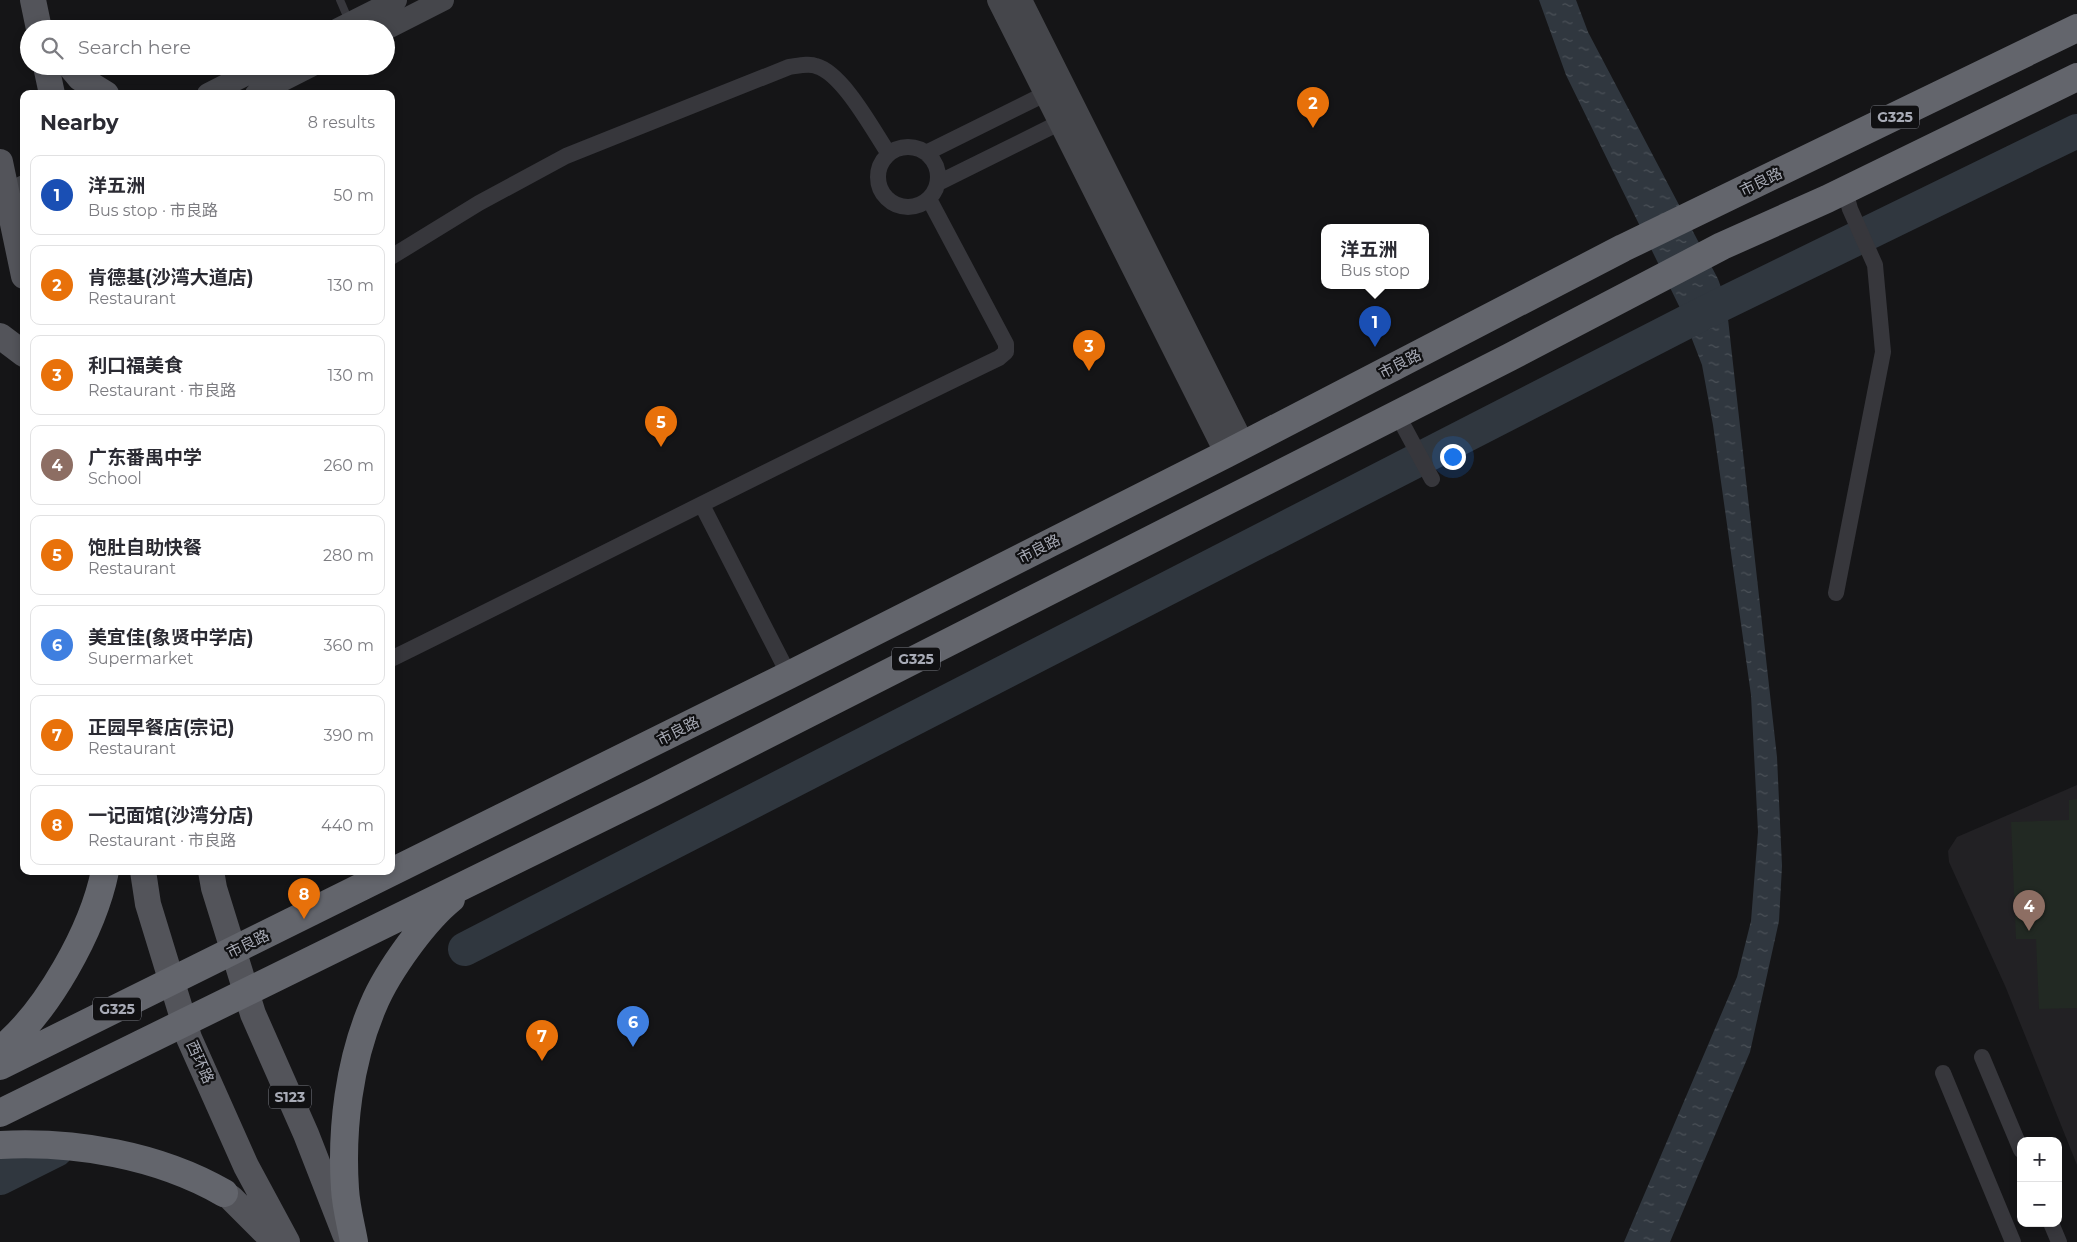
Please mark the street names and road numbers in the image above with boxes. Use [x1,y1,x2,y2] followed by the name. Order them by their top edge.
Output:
[1871,105,1919,128] road number: G325
[1736,163,1785,200] street label: 市良路
[1375,345,1424,382] street label: 市良路
[1014,530,1063,567] street label: 市良路
[892,648,940,671] road number: G325
[653,712,702,749] street label: 市良路
[223,925,272,962] street label: 市良路
[93,998,141,1021] road number: G325
[183,1037,218,1086] street label: 西环路
[269,1086,311,1108] road number: S123

